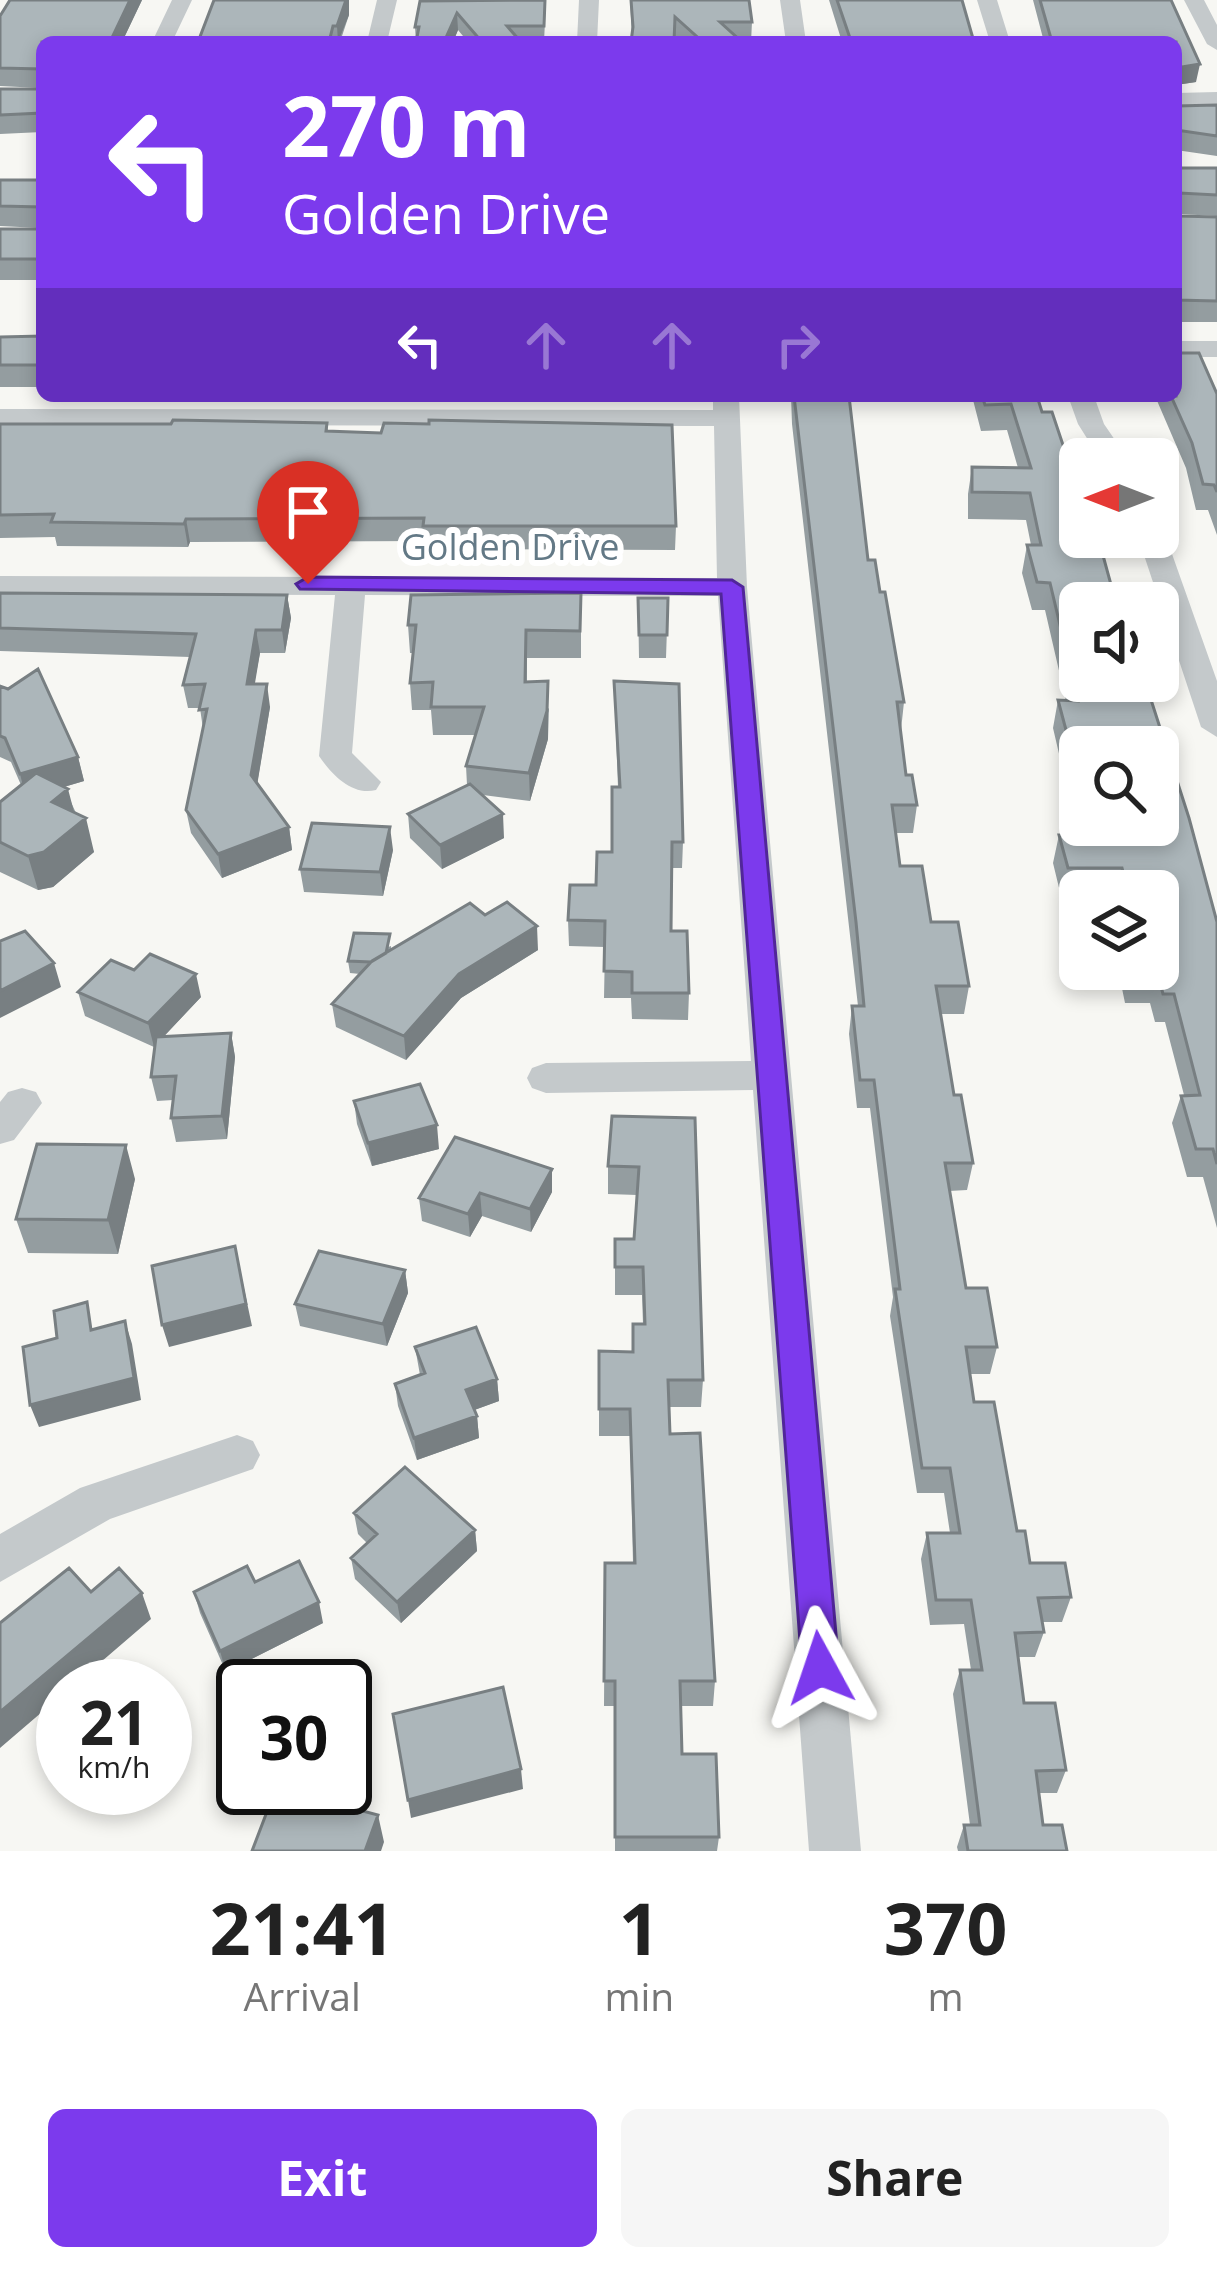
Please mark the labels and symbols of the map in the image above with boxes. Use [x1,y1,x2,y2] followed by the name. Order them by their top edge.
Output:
[1059,438,1179,558] north arrow
[257,461,359,584] pin
[401,522,619,571] street label: Golden Drive
[757,1605,883,1731] position arrow
[216,1659,372,1815] speed limit sign: 30

